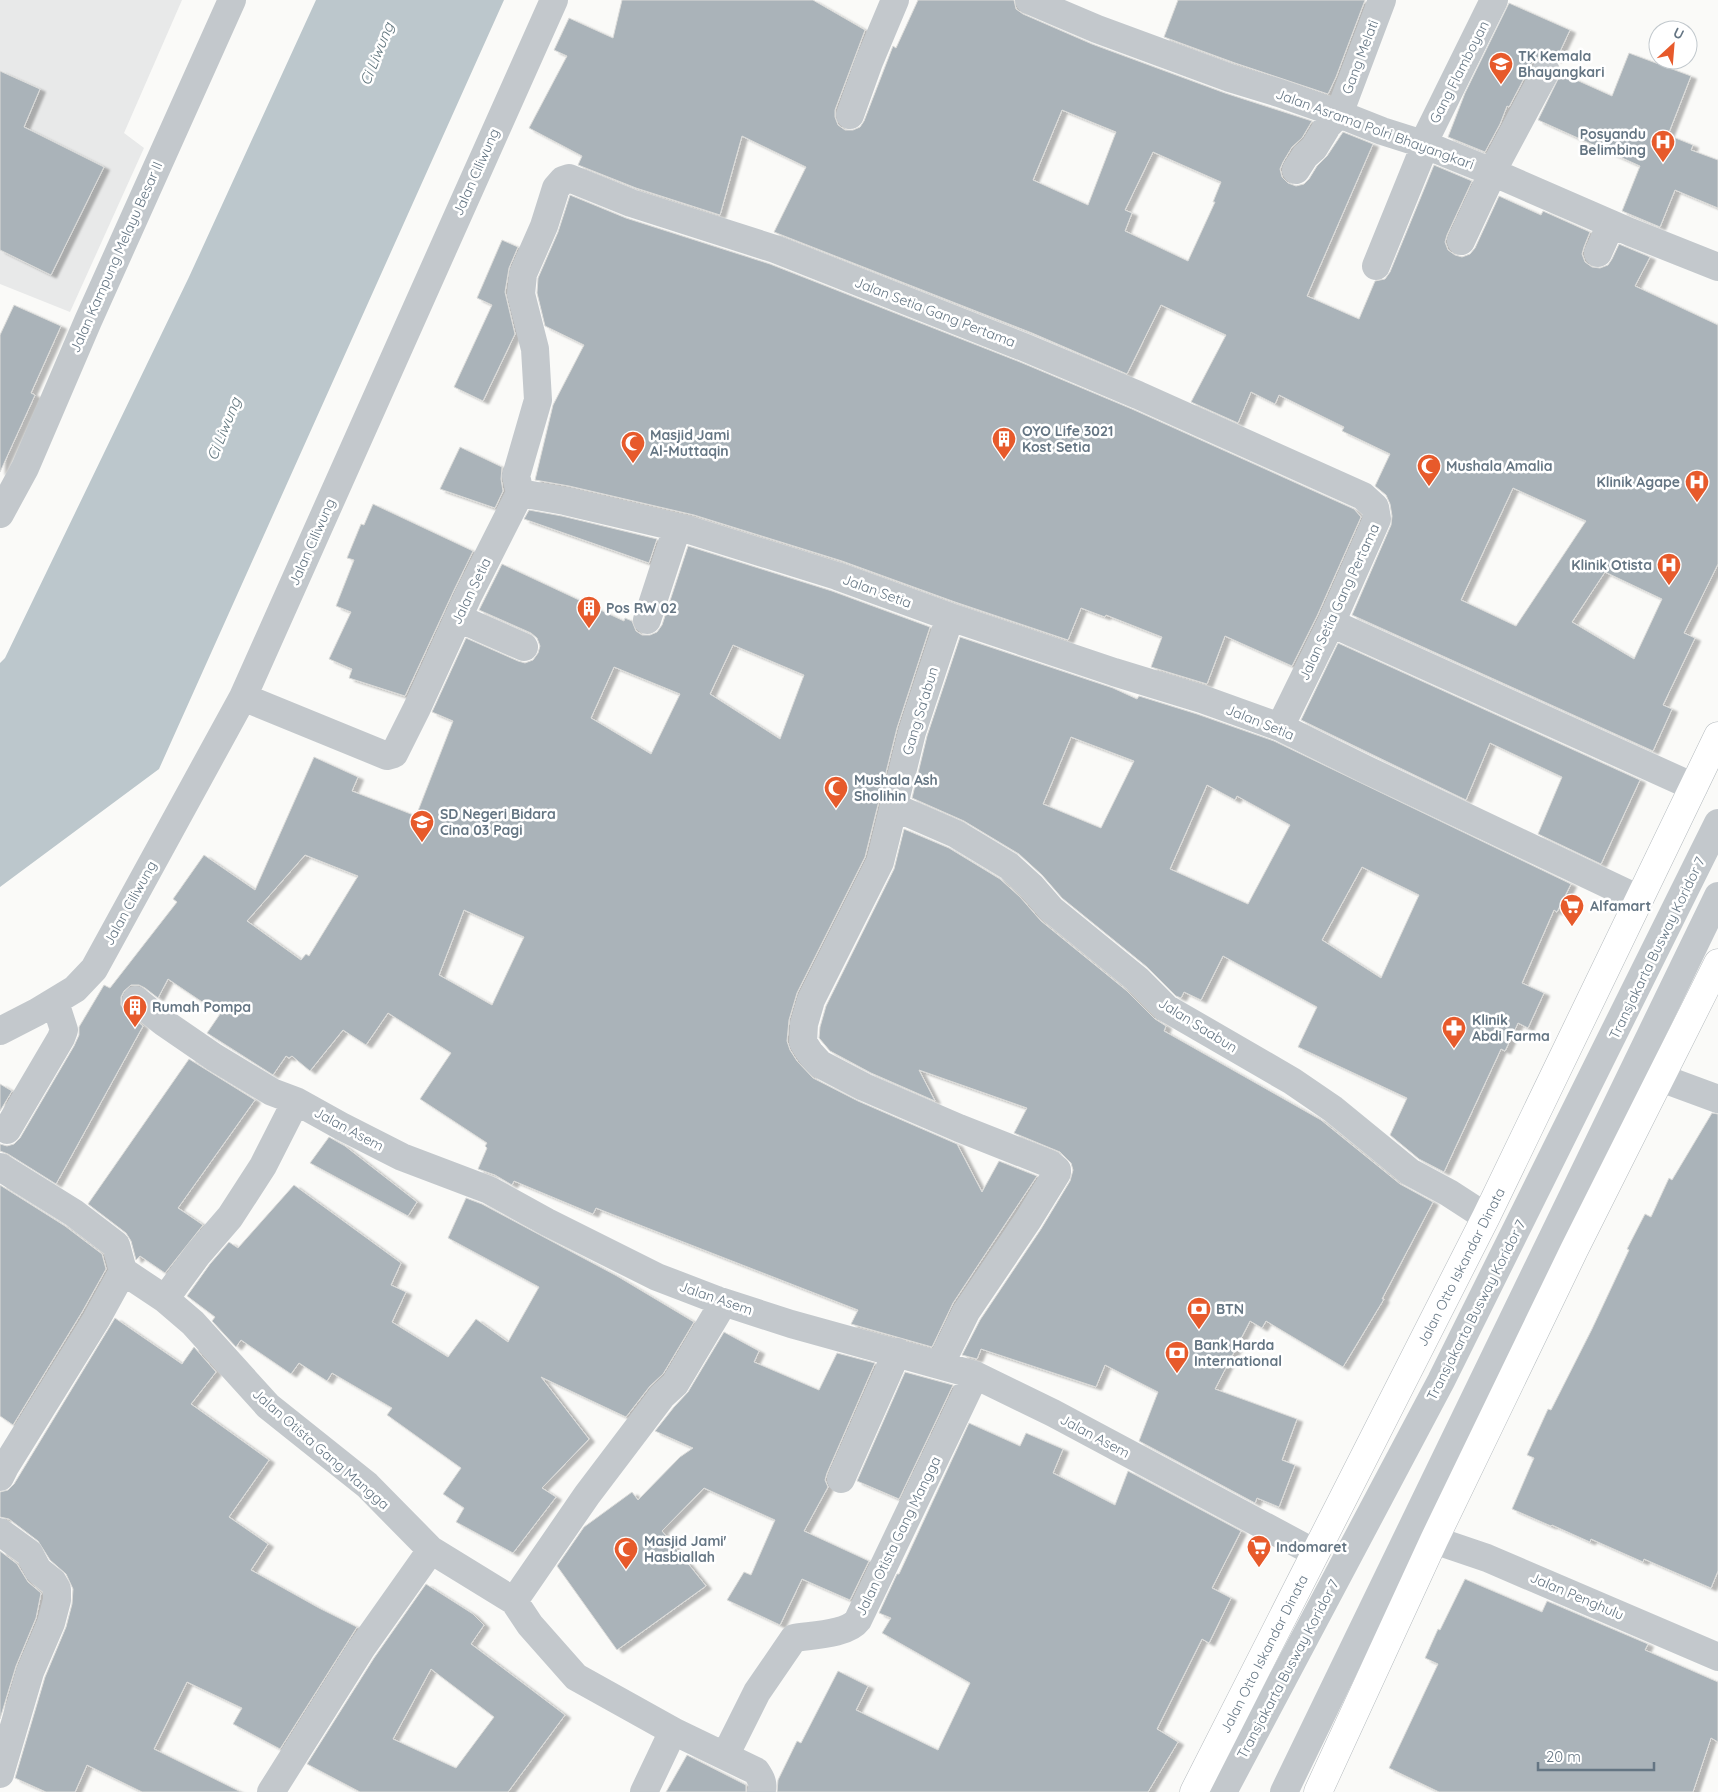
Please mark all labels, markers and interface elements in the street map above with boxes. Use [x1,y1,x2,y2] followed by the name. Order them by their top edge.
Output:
[1338,17,1382,97] street label: Gang Melati
[355,18,398,88] water label: Ci Liwung
[1425,18,1493,126] street label: Gang Flamboyan
[1648,20,1698,70] north arrow
[1670,23,1687,44] text: U
[1518,47,1605,81] place label: TK Kemala Bhayangkari
[1488,51,1514,85] school or university icon: TK Kemala Bhayangkari
[1273,85,1477,173] street label: Jalan Asrama Polri Bhayangkari
[449,125,503,219] street label: Jalan Ciliwung
[1579,125,1646,159] place label: Posyandu Belimbing
[1650,129,1676,163] hospital icon: Posyandu Belimbing
[66,159,166,355] street label: Jalan Kampung Melayu Besar II
[852,273,1018,351] street label: Jalan Setia Gang Pertama
[202,393,245,463] water label: Ci Liwung
[1022,422,1113,456] place label: OYO Life 3021 Kost Setia
[650,426,730,460] place label: Masjid Jami Al-Muttaqin
[991,426,1017,460] building icon: OYO Life 3021 Kost Setia
[620,430,646,464] mosque icon: Masjid Jami Al-Muttaqin
[1416,453,1442,487] mosque icon: Mushala Amalia
[1446,457,1552,475] place label: Mushala Amalia
[1684,469,1710,503] hospital icon: Klinik Agape
[1597,473,1680,491] place label: Klinik Agape
[285,495,339,589] street label: Jalan Ciliwung
[1295,521,1383,683] street label: Jalan Setia Gang Pertama
[1656,552,1682,586] hospital icon: Klinik Otista
[447,555,495,627] street label: Jalan Setia
[1571,556,1652,574] place label: Klinik Otista
[840,570,914,612] street label: Jalan Setia
[576,595,602,629] building icon: Pos RW 02
[606,599,677,617] place label: Pos RW 02
[898,665,942,757] street label: Gang Sa'abun
[1223,700,1297,744] street label: Jalan Setia
[854,771,938,805] place label: Mushala Ash Sholihin
[823,775,849,809] mosque icon: Mushala Ash Sholihin
[440,805,556,839] place label: SD Negeri Bidara Cina 03 Pagi
[409,809,435,843] school or university icon: SD Negeri Bidara Cina 03 Pagi
[1605,854,1709,1042] street label: Transjakarta Busway Koridor 7
[99,858,161,948] street label: Jalan Ciliwung
[1559,893,1585,927] supermarket icon: Alfamart
[1590,897,1651,915] place label: Alfamart
[122,994,148,1028] building icon: Rumah Pompa
[1155,994,1241,1056] street label: Jalan Saabun
[152,998,251,1016] place label: Rumah Pompa
[1472,1011,1550,1045] place label: Klinik Abdi Farma
[1441,1015,1467,1049] pharmacy icon: Klinik Abdi Farma
[311,1103,387,1155] street label: Jalan Asem
[1413,1185,1509,1349] street label: Jalan Otto Iskandar Dinata
[1422,1217,1530,1403] street label: Transjakarta Busway Koridor 7
[677,1277,755,1319] street label: Jalan Asem
[1186,1296,1212,1330] bank icon: BTN
[1216,1300,1244,1318] place label: BTN
[1194,1336,1282,1370] place label: Bank Harda International
[1164,1340,1190,1374] bank icon: Bank Harda International
[249,1385,393,1513] street label: Jalan Otista Gang Mangga
[1057,1410,1133,1462] street label: Jalan Asem
[851,1453,945,1619] street label: Jalan Otista Gang Mangga
[644,1532,727,1566] place label: Masjid Jami' Hasbiallah
[1246,1534,1272,1568] supermarket icon: Indomaret
[613,1536,639,1570] mosque icon: Masjid Jami' Hasbiallah
[1276,1538,1347,1556] place label: Indomaret
[1527,1568,1627,1624] street label: Jalan Penghulu
[1216,1572,1312,1736] street label: Jalan Otto Iskandar Dinata
[1233,1576,1343,1762] street label: Transjakarta Busway Koridor 7
[1538,1740,1654,1772] scale bar
[1546,1747,1581,1766] text: 20 m

